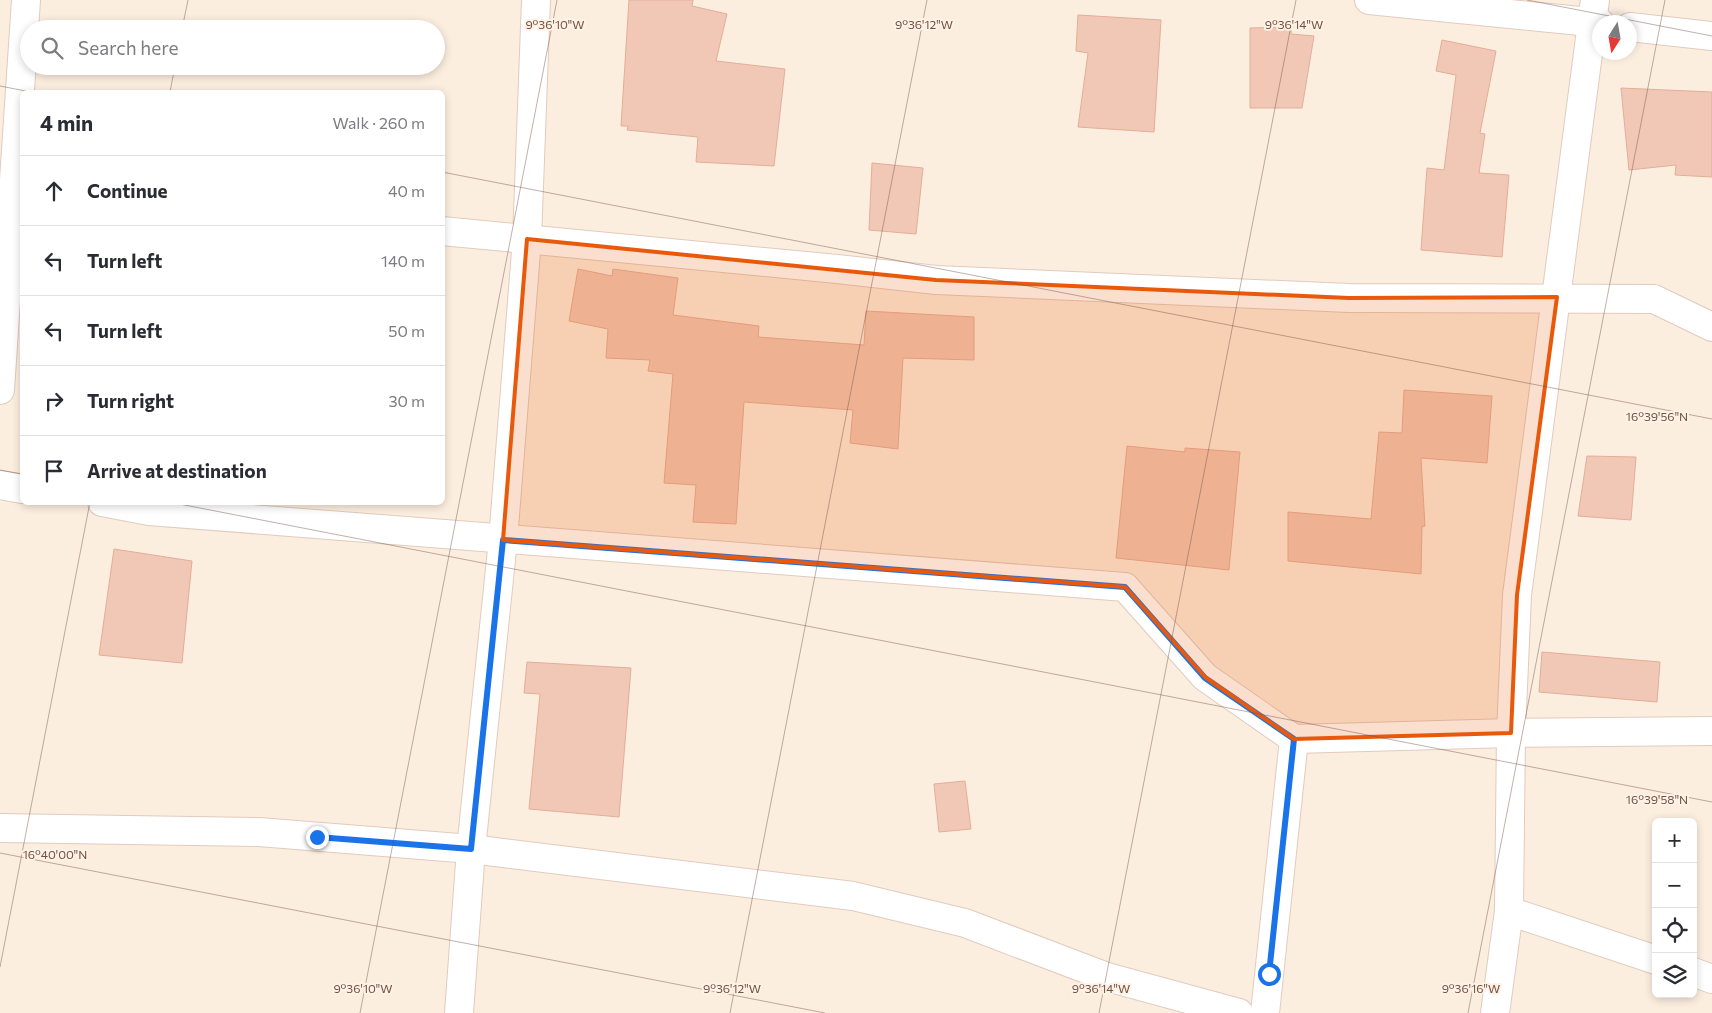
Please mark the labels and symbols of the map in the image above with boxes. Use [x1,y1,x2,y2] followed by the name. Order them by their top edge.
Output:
[1592,15,1637,60] north arrow
[525,17,585,31] text: 9°36'10"W
[895,17,953,31] text: 9°36'12"W
[1265,17,1323,31] text: 9°36'14"W
[1626,409,1688,423] text: 16°39'56"N
[1626,792,1688,806] text: 16°39'58"N
[306,826,329,849] route end
[23,847,87,861] text: 16°40'00"N
[1258,963,1281,986] route start
[333,981,393,995] text: 9°36'10"W
[703,981,761,995] text: 9°36'12"W
[1072,981,1130,995] text: 9°36'14"W
[1442,981,1500,995] text: 9°36'16"W

